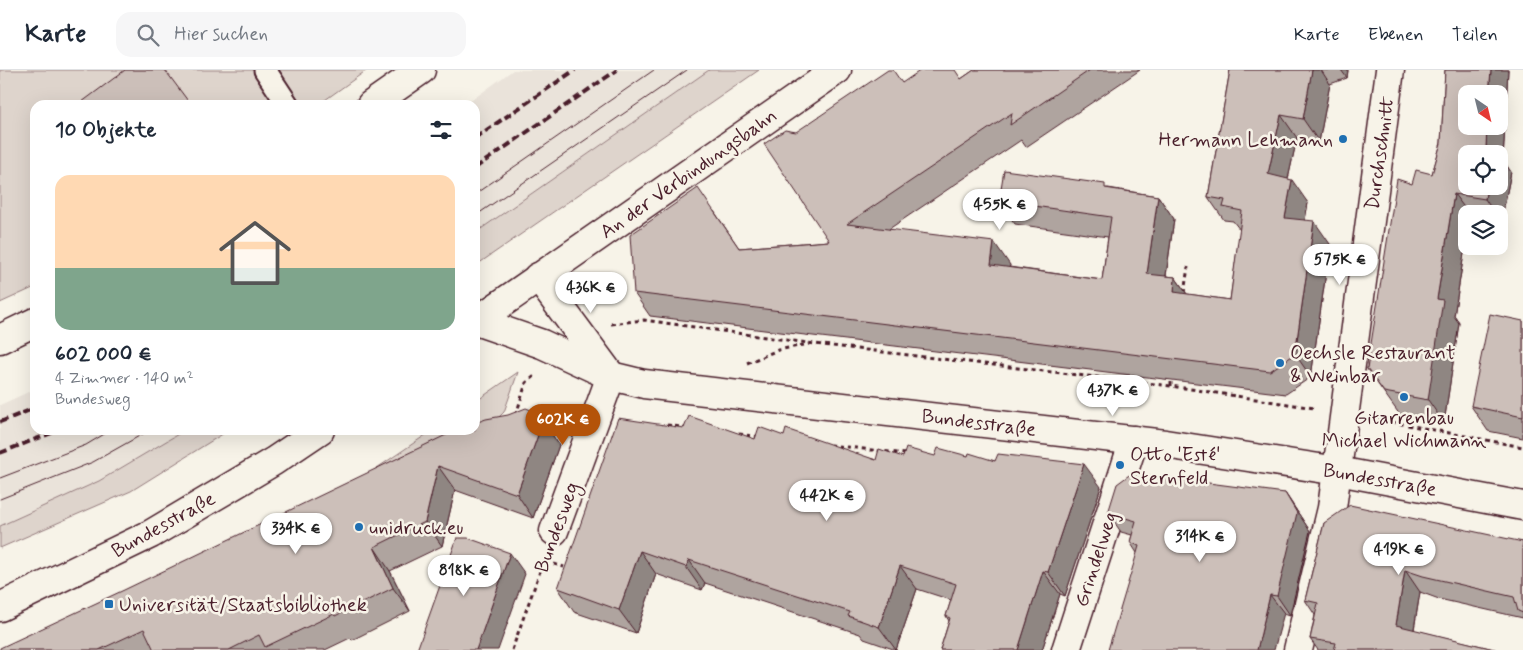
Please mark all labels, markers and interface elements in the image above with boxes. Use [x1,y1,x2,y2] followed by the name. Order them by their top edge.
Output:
[116,12,466,57] search box
[25,19,86,50] text: Karte
[134,21,162,49] icon: search
[174,22,268,47] text: Hier suchen
[1294,23,1340,47] text: Karte
[1368,23,1424,47] text: Ebenen
[1452,23,1498,47] text: Teilen
[1458,85,1508,135] north arrow
[1458,85,1508,255] map controls
[1359,94,1402,212] street label: Durchschnitt
[595,103,783,246] street label: An der Verbindungsbahn
[55,116,157,144] text: 10 Objekte
[427,116,455,144] icon: filters
[1159,127,1333,154] place label: Hermann Lehmann
[1337,133,1349,145] marker: Hermann Lehmann
[1458,145,1508,195] button: locate
[959,189,1041,231] pin: 455K €
[974,194,1026,215] text: 455K €
[1458,205,1508,255] button: layers
[210,208,300,298] icon: home
[1299,244,1381,286] pin: 575K €
[1314,249,1366,270] text: 575K €
[550,272,632,314] pin: 436K €
[566,277,616,298] text: 436K €
[55,340,152,368] text: 602 000 €
[1290,340,1455,390] place label: Oechsle Restaurant & Weinbar
[1274,357,1286,369] marker: Oechsle Restaurant & Weinbar
[55,368,194,389] text: 4 Zimmer · 140 m²
[1072,374,1154,417] pin: 437K €
[1087,380,1139,401] text: 437K €
[55,389,131,410] text: Bundesweg
[1398,391,1410,403] marker: Gitarrenbau Michael Wichmann
[920,403,1038,444] street label: Bundesstraße
[522,404,604,446] pin: 602K €
[1322,405,1487,455] place label: Gitarrenbau Michael Wichmann
[537,409,590,430] text: 602K €
[1130,442,1221,492] place label: Otto 'Esté' Sternfeld
[1321,457,1439,504] street label: Bundesstraße
[1114,459,1126,471] marker: Otto 'Esté' Sternfeld
[529,479,587,577] street label: Bundesweg
[786,480,868,522] pin: 442K €
[800,485,854,506] text: 442K €
[107,486,221,565] street label: Bundesstraße
[1068,508,1125,611] street label: Grindelweg
[255,512,337,555] pin: 334K €
[369,515,464,542] place label: unidruck.eu
[271,518,321,539] text: 334K €
[1159,520,1241,563] pin: 314K €
[353,521,365,533] marker: unidruck.eu
[1175,526,1225,547] text: 314K €
[1358,534,1440,576] pin: 419K €
[1374,539,1424,560] text: 419K €
[423,554,505,597] pin: 818K €
[439,560,489,581] text: 818K €
[119,592,367,619] place label: Universität/Staatsbibliothek
[103,598,115,610] marker: Universität/Staatsbibliothek

